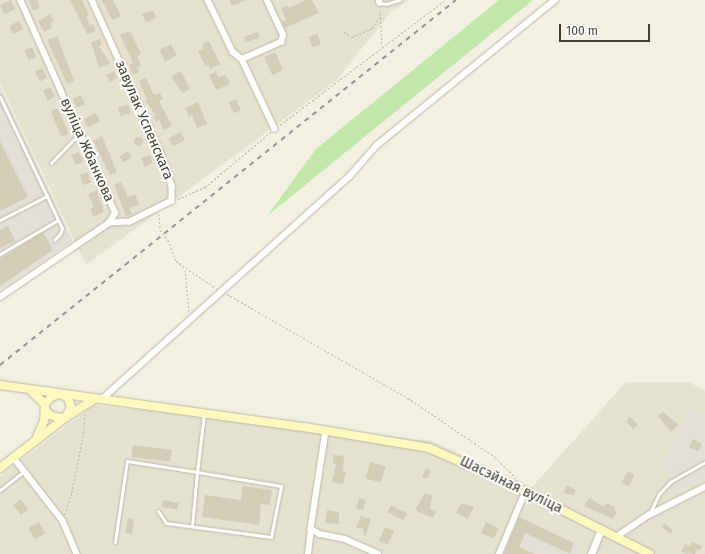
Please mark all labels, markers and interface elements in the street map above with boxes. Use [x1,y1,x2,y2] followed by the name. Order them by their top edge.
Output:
[561,16,652,42] scale bar
[566,24,598,38] text: 100 m
[111,58,177,182] street label: завулак Успенскага
[57,95,117,205] street label: вуліца Жбанкова
[457,453,565,517] street label: Шасэйная вуліца

